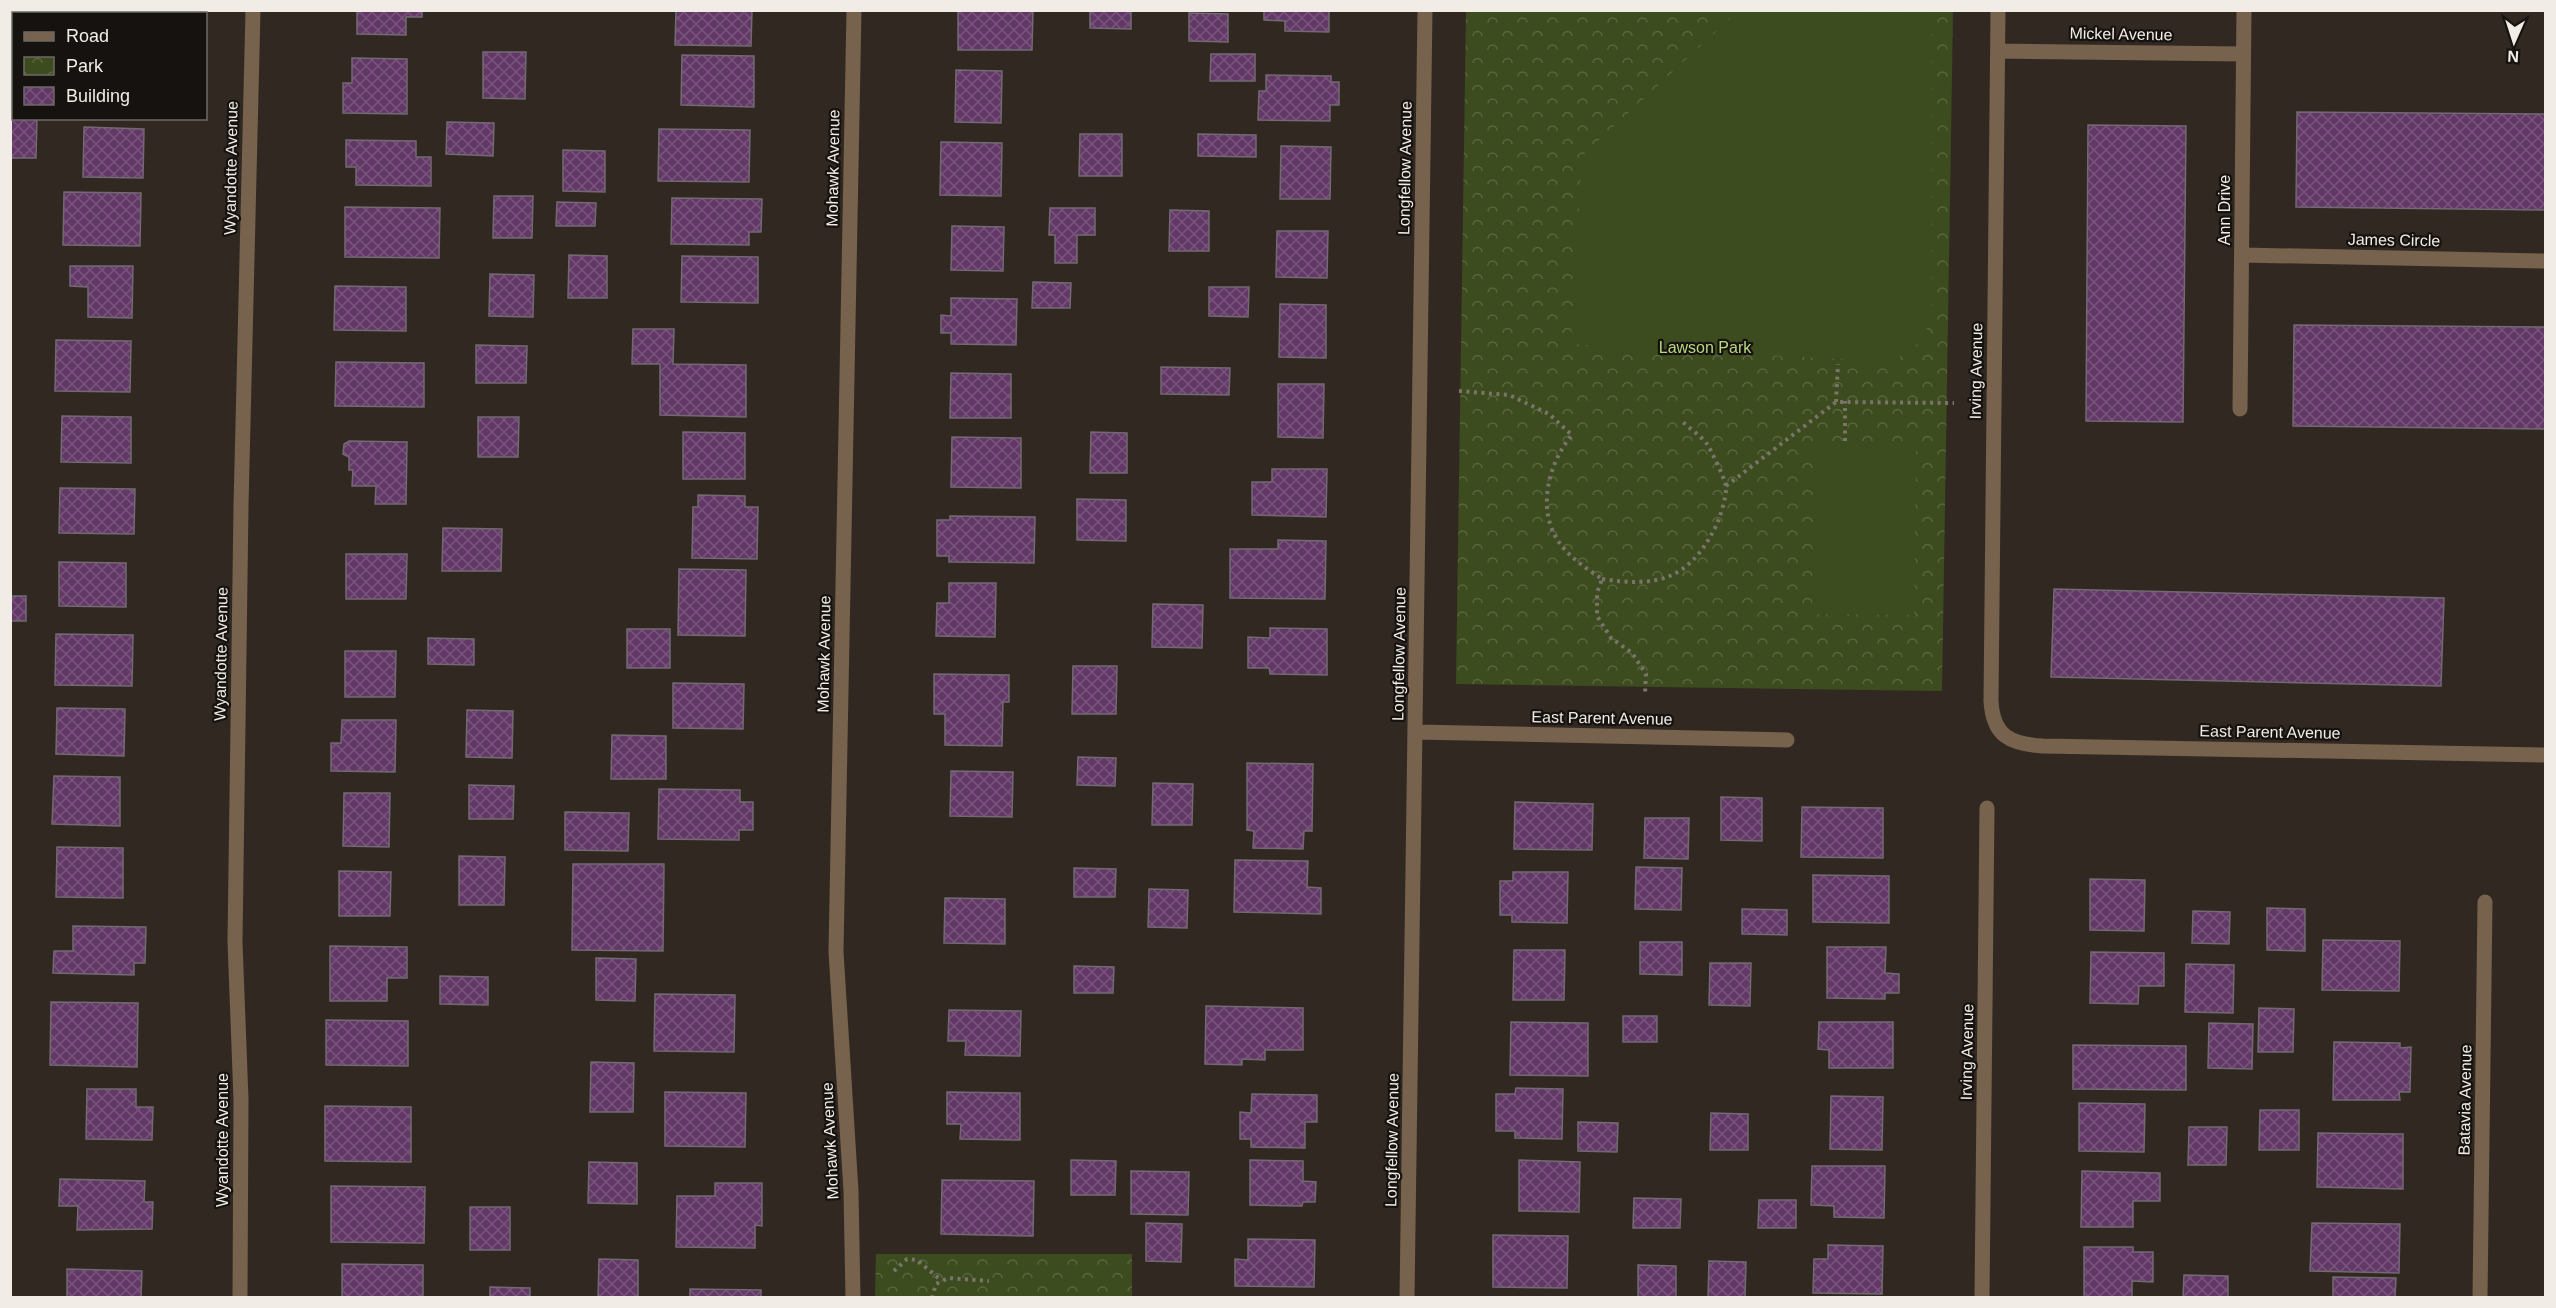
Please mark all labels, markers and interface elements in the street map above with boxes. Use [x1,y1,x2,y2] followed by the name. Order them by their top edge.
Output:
[12,12,207,120] legend
[2484,12,2544,72] north arrow
[2069,25,2173,43] street label: Mickel Avenue
[66,26,109,46] text: Road
[2507,48,2519,65] text: N
[66,56,104,76] text: Park
[66,86,130,106] text: Building
[221,101,241,235] street label: Wyandotte Avenue
[1395,101,1415,235] street label: Longfellow Avenue
[823,109,843,227] street label: Mohawk Avenue
[2216,175,2233,245] street label: Ann Drive
[2348,231,2440,249] street label: James Circle
[1967,322,1985,419] street label: Irving Avenue
[1659,339,1752,356] park label: Lawson Park
[211,587,231,721] street label: Wyandotte Avenue
[1389,587,1409,721] street label: Longfellow Avenue
[814,595,834,713] street label: Mohawk Avenue
[1531,708,1673,728] street label: East Parent Avenue
[2199,722,2341,742] street label: East Parent Avenue
[1958,1003,1976,1100] street label: Irving Avenue
[2456,1044,2474,1156] street label: Batavia Avenue
[214,1073,231,1207] street label: Wyandotte Avenue
[1382,1073,1402,1207] street label: Longfellow Avenue
[818,1082,842,1200] street label: Mohawk Avenue

